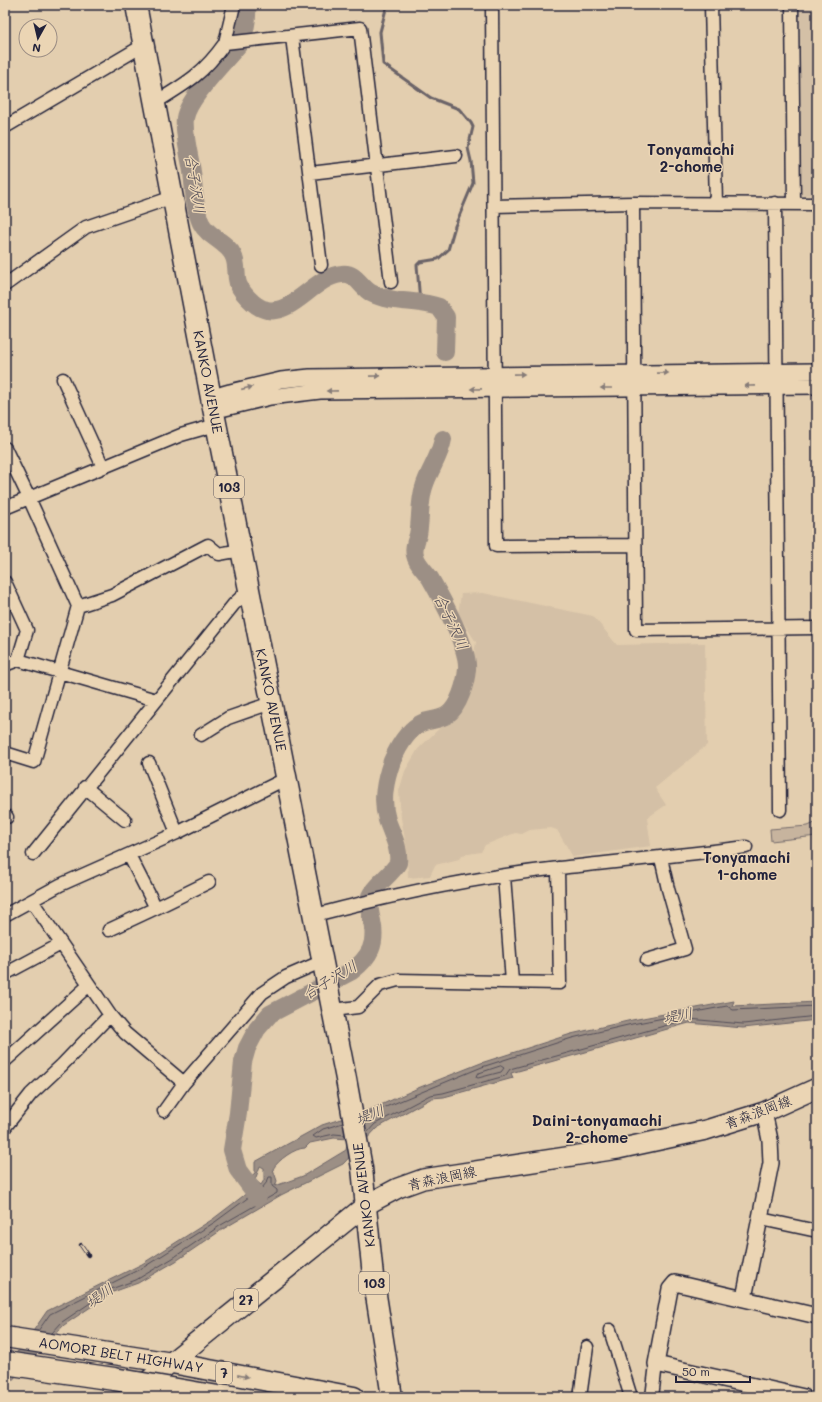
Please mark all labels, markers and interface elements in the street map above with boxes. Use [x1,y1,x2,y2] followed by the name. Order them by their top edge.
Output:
[18,18,58,58] north arrow
[31,40,42,56] text: N
[647,139,735,176] district label: Tonyamachi 2-chome
[181,153,211,215] water label: 合子沢川
[189,329,228,435] street label: KANKO AVENUE
[657,370,670,376] one-way arrow
[513,371,526,377] one-way arrow
[369,373,382,379] one-way arrow
[743,383,756,389] one-way arrow
[240,384,253,390] one-way arrow
[599,385,612,391] one-way arrow
[469,386,482,392] one-way arrow
[325,388,338,394] one-way arrow
[214,476,244,498] road number: 103
[430,590,474,653] water label: 合子沢川
[251,647,292,753] street label: KANKO AVENUE
[703,847,791,884] district label: Tonyamachi 1-chome
[299,955,360,1003] water label: 合子沢川
[661,1003,694,1027] water label: 堤川
[722,1090,794,1133] street label: 青森浪岡線
[352,1099,387,1129] water label: 堤川
[532,1110,662,1147] district label: Daini-tonyamachi 2-chome
[348,1142,379,1248] street label: KANKO AVENUE
[406,1161,478,1194] street label: 青森浪岡線
[359,1272,389,1294] road number: 103
[81,1278,117,1312] water label: 堤川
[234,1289,258,1311] road number: 27
[37,1332,205,1377] street label: AOMORI BELT HIGHWAY
[676,1358,750,1384] scale bar
[216,1362,232,1384] road number: 7
[682,1363,710,1379] text: 50 m
[237,1373,249,1379] one-way arrow

